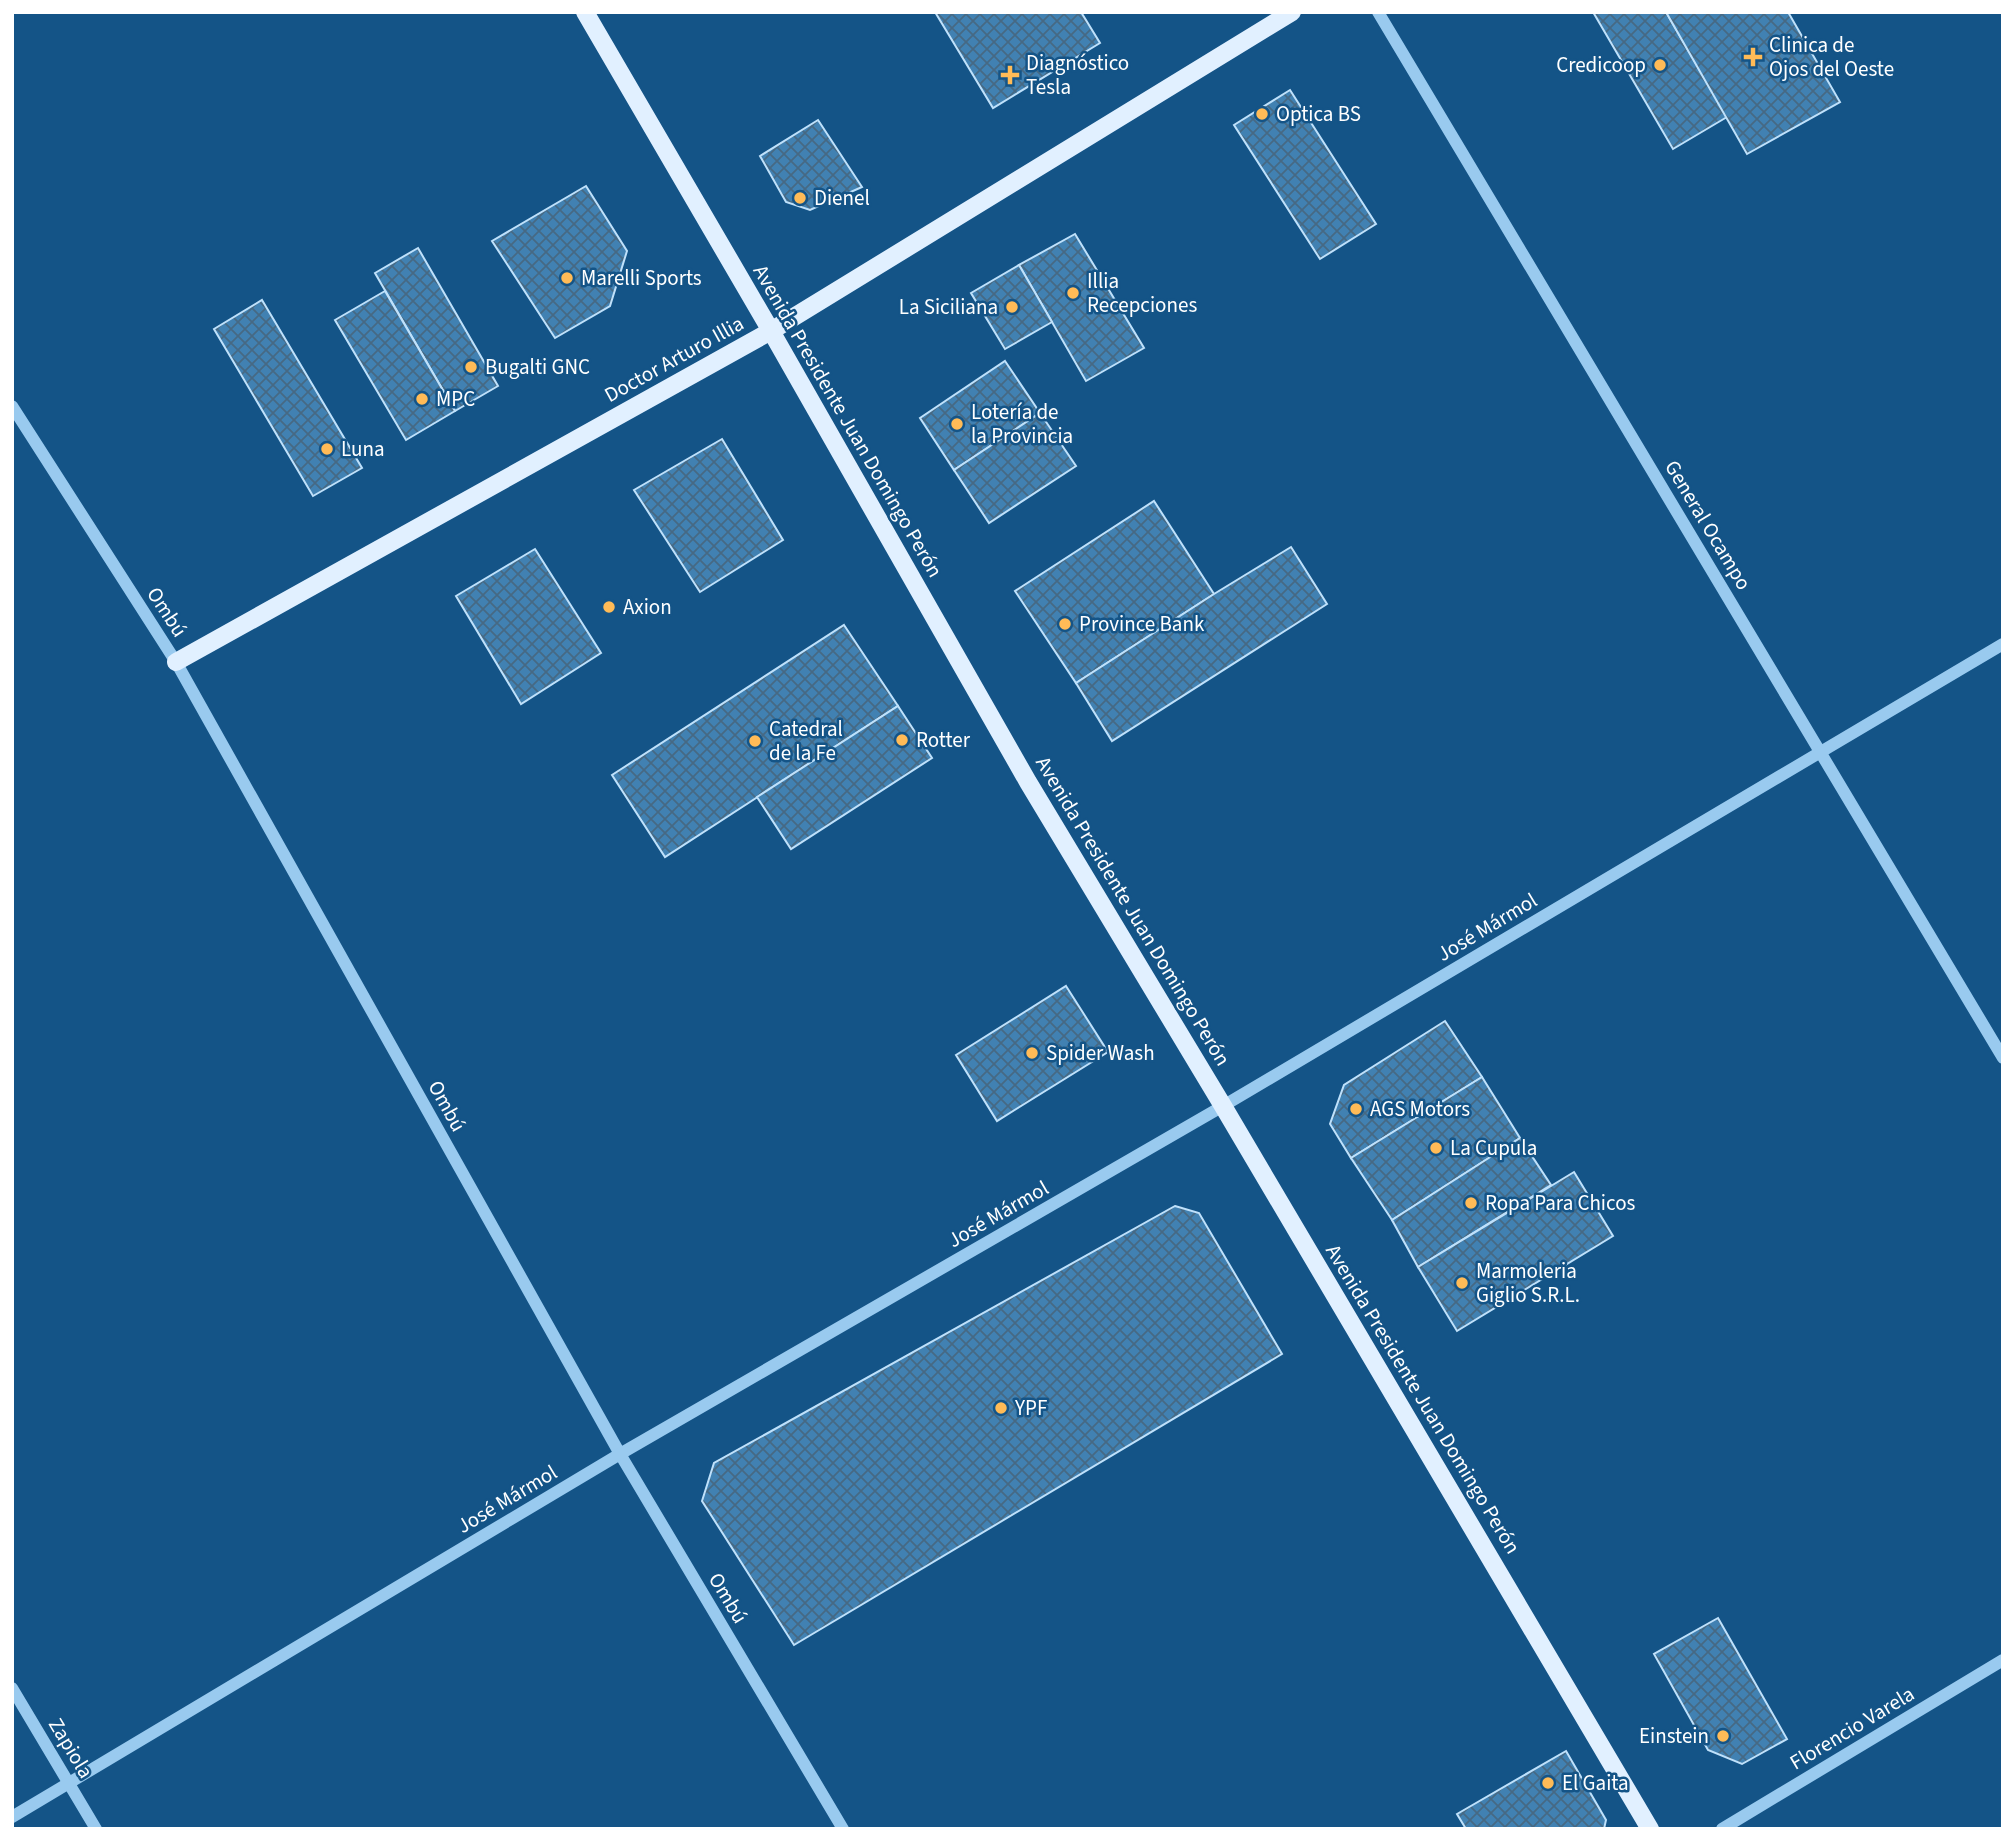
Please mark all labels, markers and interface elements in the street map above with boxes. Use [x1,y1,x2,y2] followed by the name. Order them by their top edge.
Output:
[1769,30,1894,84] place label: Clinica de Ojos del Oeste
[1743,47,1763,67] marker: Clinica de Ojos del Oeste
[1026,48,1129,102] place label: Diagnóstico Tesla
[1556,50,1646,80] place label: Credicoop
[1652,57,1668,73] marker: Credicoop
[1000,65,1020,85] marker: Diagnóstico Tesla
[1276,99,1361,129] place label: Optica BS
[1254,106,1270,122] marker: Optica BS
[814,183,870,213] place label: Dienel
[792,190,808,206] marker: Dienel
[746,259,950,583] street label: Avenida Presidente Juan Domingo Perón
[581,263,702,293] place label: Marelli Sports
[1087,266,1197,320] place label: Illia Recepciones
[559,270,575,286] marker: Marelli Sports
[1065,285,1081,301] marker: Illia Recepciones
[899,292,998,322] place label: La Siciliana
[1004,299,1020,315] marker: La Siciliana
[599,308,749,410] street label: Doctor Arturo Illia
[485,352,590,382] place label: Bugalti GNC
[463,359,479,375] marker: Bugalti GNC
[436,384,475,414] place label: MPC
[414,391,430,407] marker: MPC
[971,397,1073,451] place label: Lotería de la Provincia
[949,416,965,432] marker: Lotería de la Provincia
[341,434,385,464] place label: Luna
[319,441,335,457] marker: Luna
[1657,454,1759,596] street label: General Ocampo
[140,581,194,643] street label: Ombú
[623,592,672,622] place label: Axion
[601,599,617,615] marker: Axion
[1079,609,1205,639] place label: Province Bank
[1057,616,1073,632] marker: Province Bank
[769,714,843,768] place label: Catedral de la Fe
[916,725,971,755] place label: Rotter
[894,732,910,748] marker: Rotter
[747,733,763,749] marker: Catedral de la Fe
[1028,750,1238,1072] street label: Avenida Presidente Juan Domingo Perón
[1431,885,1543,969] street label: José Mármol
[1046,1038,1155,1068] place label: Spider Wash
[1024,1045,1040,1061] marker: Spider Wash
[421,1075,473,1137] street label: Ombú
[1370,1094,1470,1124] place label: AGS Motors
[1348,1101,1364,1117] marker: AGS Motors
[1450,1133,1537,1163] place label: La Cupula
[1428,1140,1444,1156] marker: La Cupula
[942,1173,1054,1255] street label: José Mármol
[1485,1188,1635,1218] place label: Ropa Para Chicos
[1463,1195,1479,1211] marker: Ropa Para Chicos
[1318,1238,1528,1560] street label: Avenida Presidente Juan Domingo Perón
[1476,1256,1580,1310] place label: Marmoleria Giglio S.R.L.
[1454,1275,1470,1291] marker: Marmoleria Giglio S.R.L.
[1014,1393,1047,1423] place label: YPF
[993,1400,1009,1416] marker: YPF
[451,1457,563,1541] street label: José Mármol
[701,1567,755,1629] street label: Ombú
[1784,1679,1920,1777] street label: Florencio Varela
[41,1712,101,1784] street label: Zapiola
[1639,1721,1709,1751] place label: Einstein
[1715,1728,1731,1744] marker: Einstein
[1562,1768,1629,1798] place label: El Gaita
[1540,1775,1556,1791] marker: El Gaita

